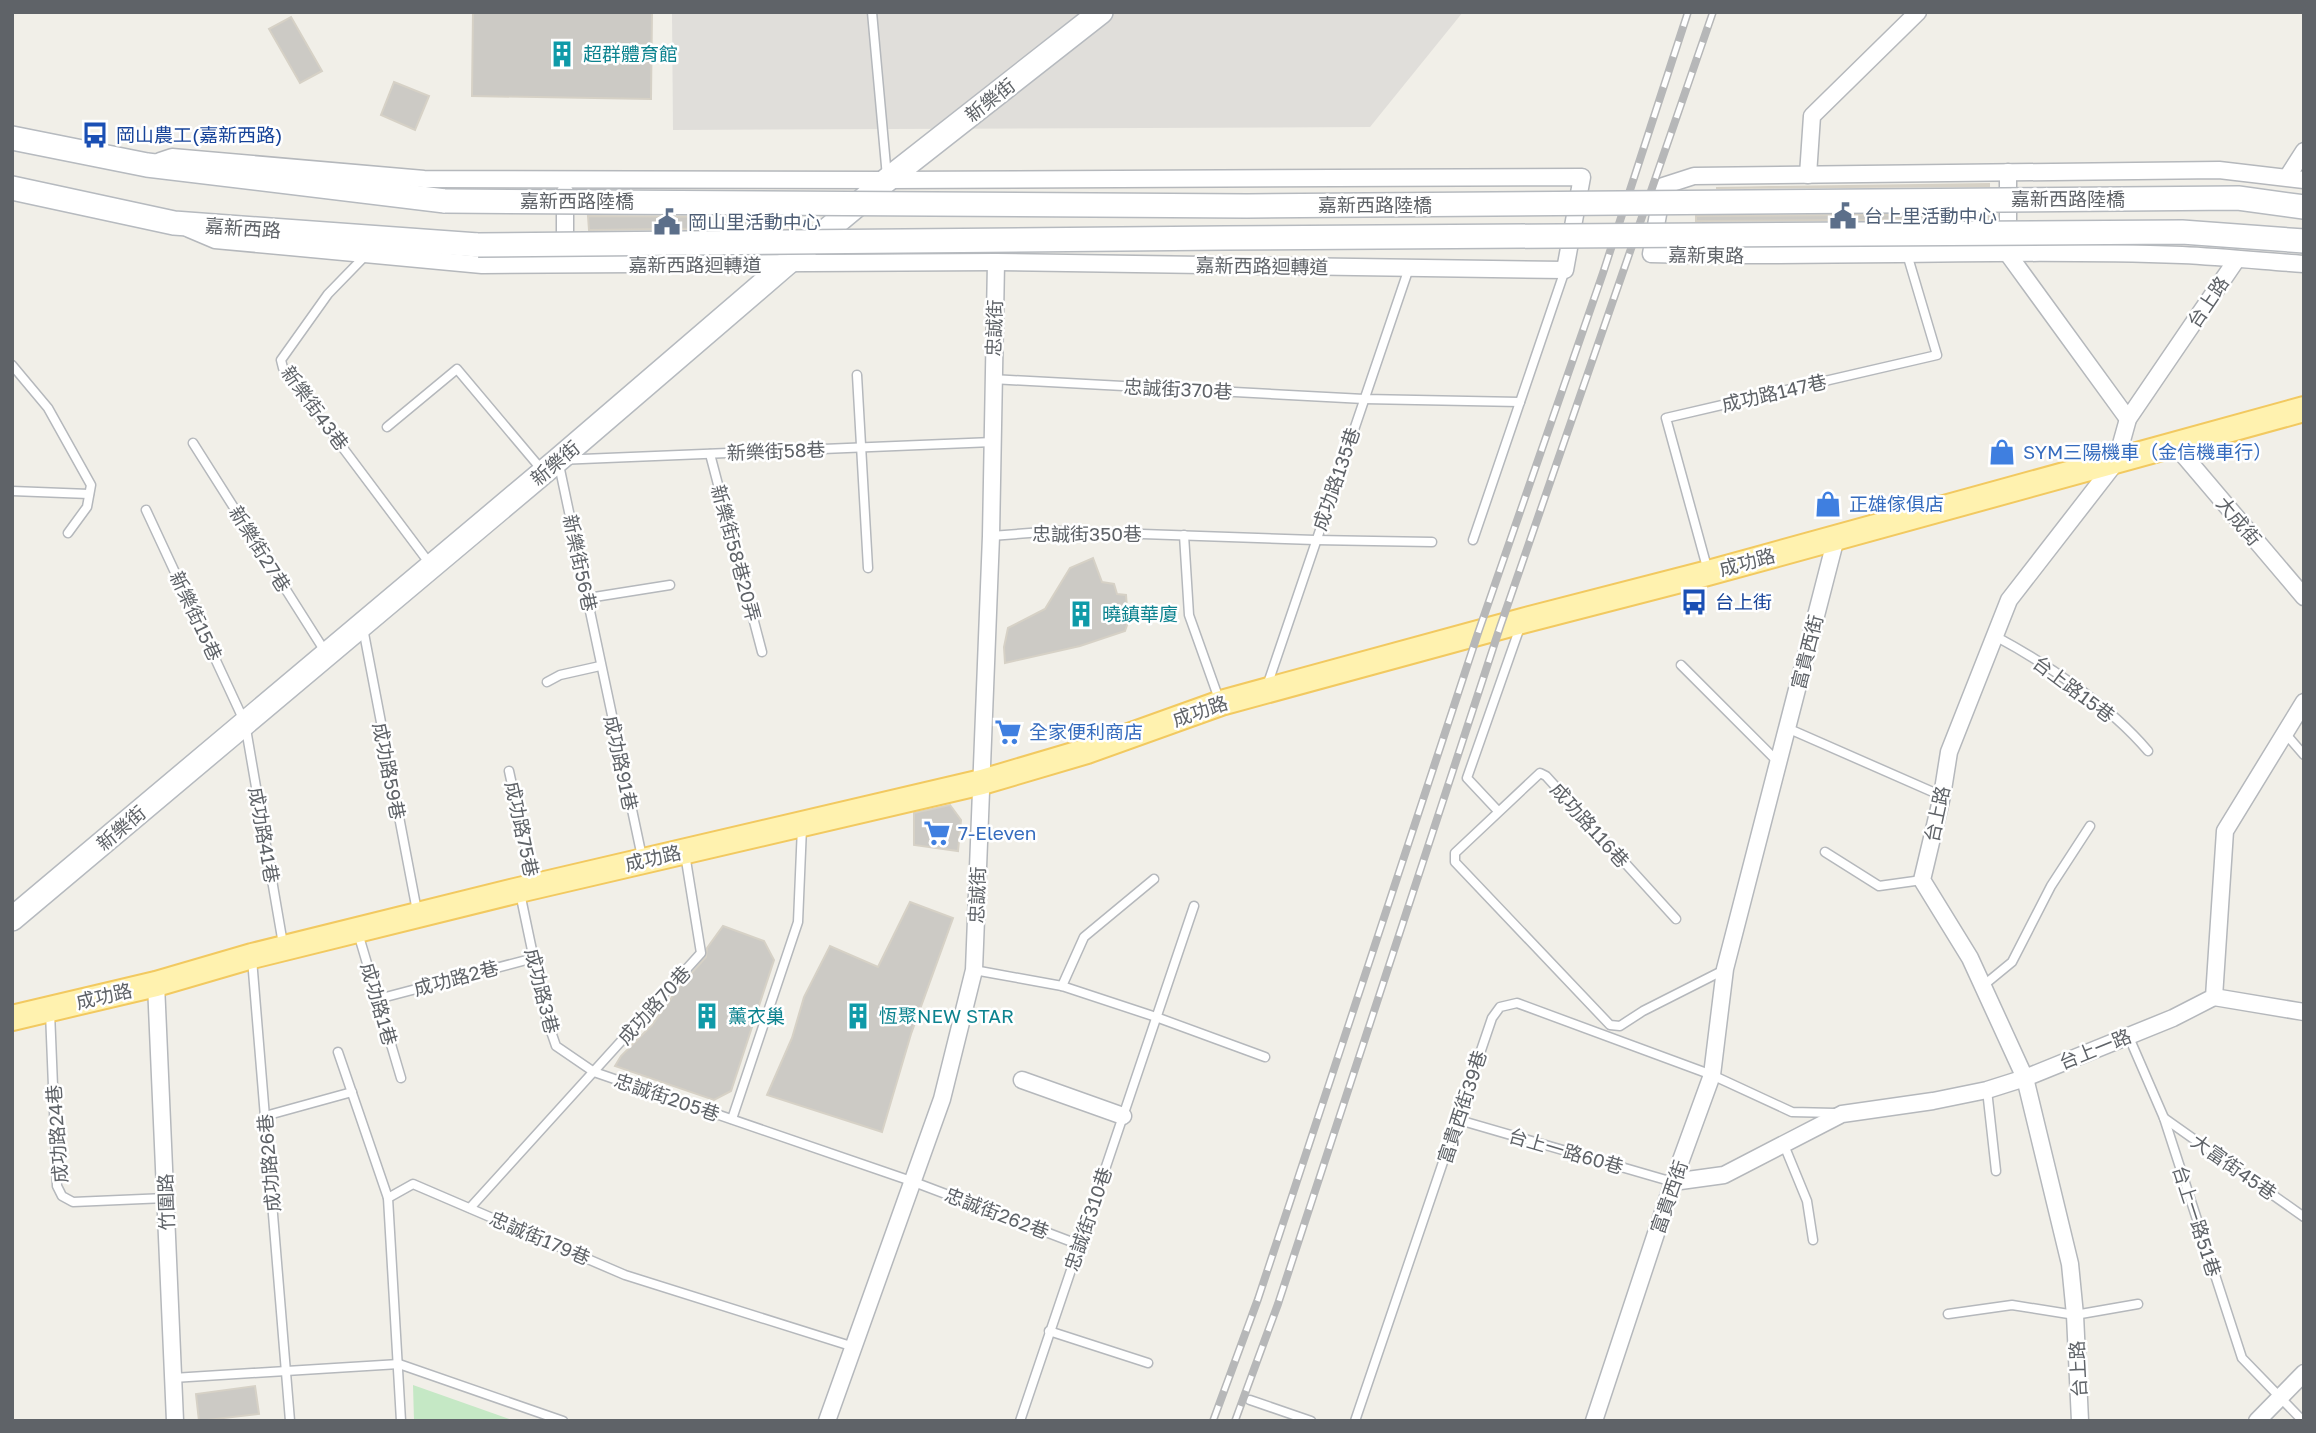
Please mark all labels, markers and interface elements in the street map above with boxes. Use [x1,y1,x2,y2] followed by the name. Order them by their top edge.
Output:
[547,39,577,69] building icon: 超群體育館
[583,42,678,65] place label: 超群體育館
[960,73,1019,126] street label: 新樂街
[80,120,110,150] bus stop icon: 岡山農工(嘉新西路)
[116,123,282,146] place label: 岡山農工(嘉新西路)
[2011,187,2125,210] street label: 嘉新西路陸橋
[520,189,634,212] street label: 嘉新西路陸橋
[1318,193,1432,216] street label: 嘉新西路陸橋
[1828,201,1858,231] public building icon: 台上里活動中心
[1864,204,1997,227] place label: 台上里活動中心
[652,207,682,237] public building icon: 岡山里活動中心
[688,210,821,233] place label: 岡山里活動中心
[204,213,282,242] street label: 嘉新西路
[1668,242,1744,267] street label: 嘉新東路
[628,253,762,276] street label: 嘉新西路迴轉道
[1195,253,1329,278] street label: 嘉新西路迴轉道
[2182,272,2233,332] street label: 台上路
[981,299,1006,357] street label: 忠誠街
[277,361,354,454] street label: 新樂街43巷
[1719,369,1829,416] street label: 成功路147巷
[1123,374,1233,403] street label: 忠誠街370巷
[1307,424,1364,533] street label: 成功路135巷
[525,435,584,490] street label: 新樂街
[726,437,826,464] street label: 新樂街58巷
[1987,437,2017,467] shop icon: SYM三陽機車（金信機車行）
[2023,440,2272,463] place label: SYM三陽機車（金信機車行）
[707,482,766,624] street label: 新樂街58巷20弄
[1813,489,1843,519] shop icon: 正雄傢俱店
[2212,491,2267,550] street label: 大成街
[1849,492,1944,515] place label: 正雄傢俱店
[225,501,296,596] street label: 新樂街27巷
[559,512,602,613] street label: 新樂街56巷
[1032,522,1142,545] street label: 忠誠街350巷
[1716,543,1777,580] street label: 成功路
[166,567,227,664] street label: 新樂街15巷
[1679,587,1709,617] bus stop icon: 台上街
[1715,590,1772,613] place label: 台上街
[1066,599,1096,629] building icon: 曉鎮華廈
[1102,602,1178,625] place label: 曉鎮華廈
[1786,612,1827,692] street label: 富貴西街
[2029,650,2120,727] street label: 台上路15巷
[1169,690,1231,731] street label: 成功路
[600,713,643,813] street label: 成功路91巷
[993,717,1023,747] supermarket icon: 全家便利商店
[369,720,410,821] street label: 成功路59巷
[1029,720,1143,743] place label: 全家便利商店
[1546,778,1634,872] street label: 成功路116巷
[501,779,544,879] street label: 成功路75巷
[1919,784,1954,844] street label: 台上路
[245,785,284,885] street label: 成功路41巷
[91,800,150,855] street label: 新樂街
[922,818,952,848] supermarket icon: 7-Eleven
[958,821,1036,844] place label: 7-Eleven
[623,840,683,875] street label: 成功路
[964,866,989,924] street label: 忠誠街
[521,946,564,1036] street label: 成功路3巷
[411,955,501,1000] street label: 成功路2巷
[357,960,402,1048] street label: 成功路1巷
[612,961,695,1049] street label: 成功路70巷
[74,978,134,1013] street label: 成功路
[692,1001,722,1031] building icon: 薰衣巢
[843,1001,873,1031] building icon: 恆聚NEW STAR
[728,1004,785,1027] place label: 薰衣巢
[879,1004,1014,1027] place label: 恆聚NEW STAR
[2055,1024,2134,1073] street label: 台上一路
[1432,1047,1491,1166] street label: 富貴西街39巷
[611,1068,723,1125] street label: 忠誠街205巷
[42,1084,71,1184] street label: 成功路24巷
[253,1113,284,1213] street label: 成功路26巷
[1506,1123,1626,1178] street label: 台上一路60巷
[2187,1129,2281,1204] street label: 大富街45巷
[1645,1157,1692,1237] street label: 富貴西街
[2169,1162,2226,1279] street label: 台上一路51巷
[1059,1164,1116,1274] street label: 忠誠街310巷
[153,1173,178,1231] street label: 竹圍路
[942,1182,1052,1243] street label: 忠誠街262巷
[487,1206,594,1269] street label: 忠誠街179巷
[2065,1340,2090,1398] street label: 台上路

